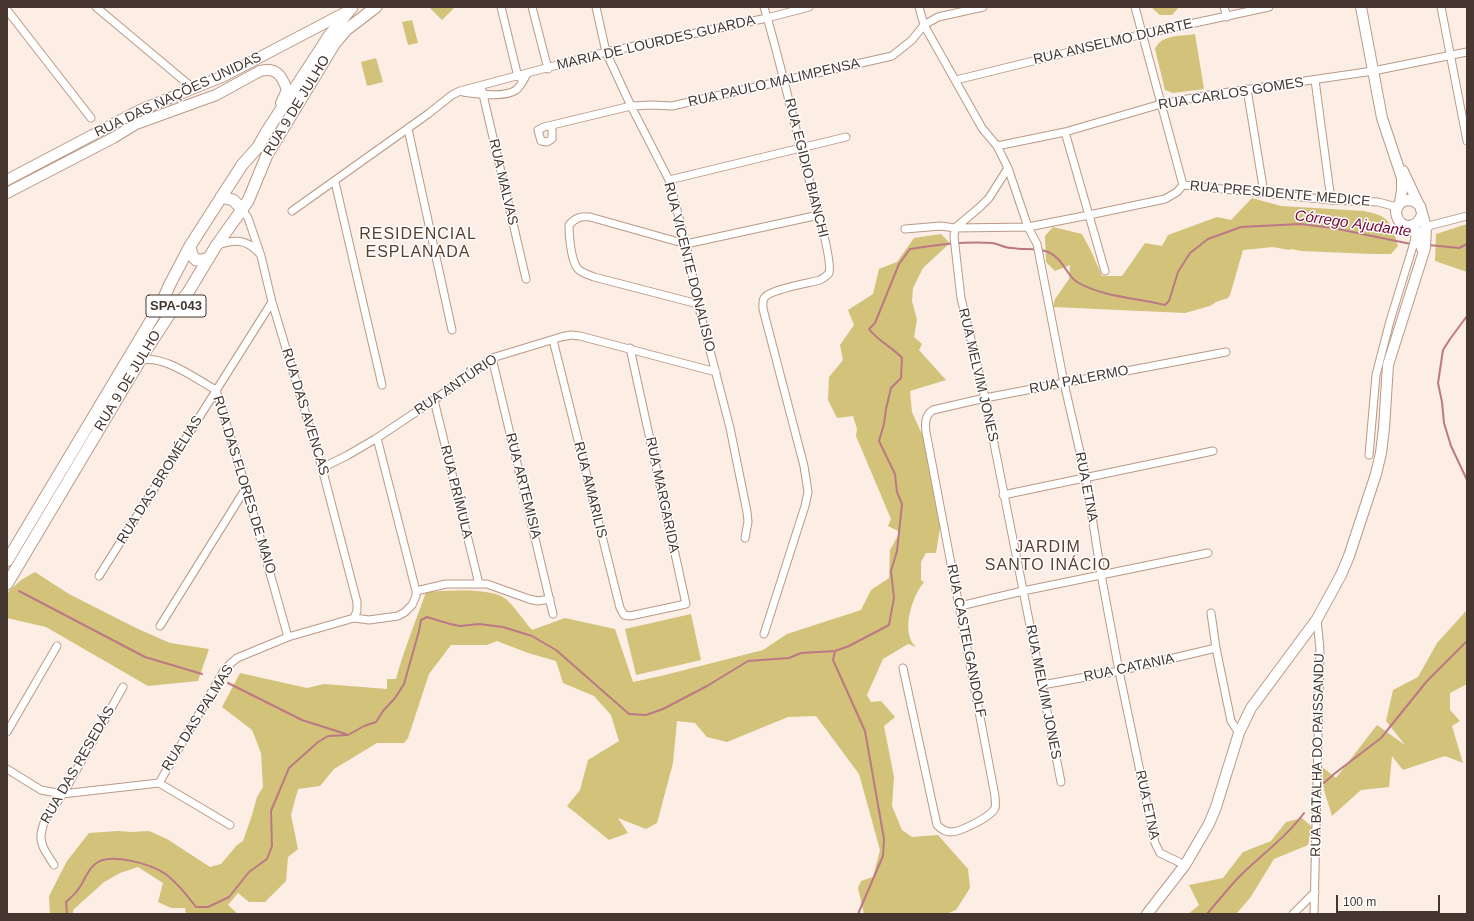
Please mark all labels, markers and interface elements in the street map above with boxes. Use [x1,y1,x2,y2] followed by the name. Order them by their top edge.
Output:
[555,12,757,74] street label: MARIA DE LOURDES GUARDA
[1032,15,1194,69] street label: RUA ANSELMO DUARTE
[92,49,264,141] street label: RUA DAS NAÇÕES UNIDAS
[260,53,334,159] street label: RUA 9 DE JULHO
[687,55,861,111] street label: RUA PAULO MALIMPENSA
[1157,74,1305,114] street label: RUA CARLOS GOMES
[781,97,831,239] street label: RUA EGIDIO BIANCHI
[485,137,521,227] street label: RUA MALVAS
[1189,178,1371,210] street label: RUA PRESIDENTE MEDICE
[660,180,718,354] street label: RUA VICENTE DONALISIO
[1294,207,1412,241] water label: Córrego Ajudante
[359,225,477,263] district label: RESIDENCIAL ESPLANADA
[146,295,206,317] road number: SPA-043
[954,307,1002,443] street label: RUA MELVIM JONES
[91,328,165,434] street label: RUA 9 DE JULHO
[278,346,332,478] street label: RUA DAS AVENCAS
[411,351,501,419] street label: RUA ANTÚRIO
[1028,362,1130,398] street label: RUA PALERMO
[209,394,279,576] street label: RUA DAS FLORES DE MAIO
[114,413,206,547] street label: RUA DAS BROMÉLIAS
[502,431,544,541] street label: RUA ARTEMISIA
[641,435,683,555] street label: RUA MARGARIDA
[570,440,610,540] street label: RUA AMARILIS
[436,444,476,540] street label: RUA PRÍMULA
[1071,451,1101,523] street label: RUA ETNA
[985,538,1111,576] district label: JARDIM SANTO INÁCIO
[943,563,989,719] street label: RUA CASTELGANDOLF
[1022,623,1064,761] street label: RUA MELVIM JONES
[1082,650,1176,686] street label: RUA CATANIA
[1308,653,1328,857] street label: RUA BATALHA DO PAISSANDU
[159,662,237,774] street label: RUA DAS PALMAS
[37,703,119,827] street label: RUA DAS RESEDÁS
[1131,769,1163,841] street label: RUA ETNA
[1338,887,1442,913] scale bar
[1343,895,1376,909] text: 100 m

